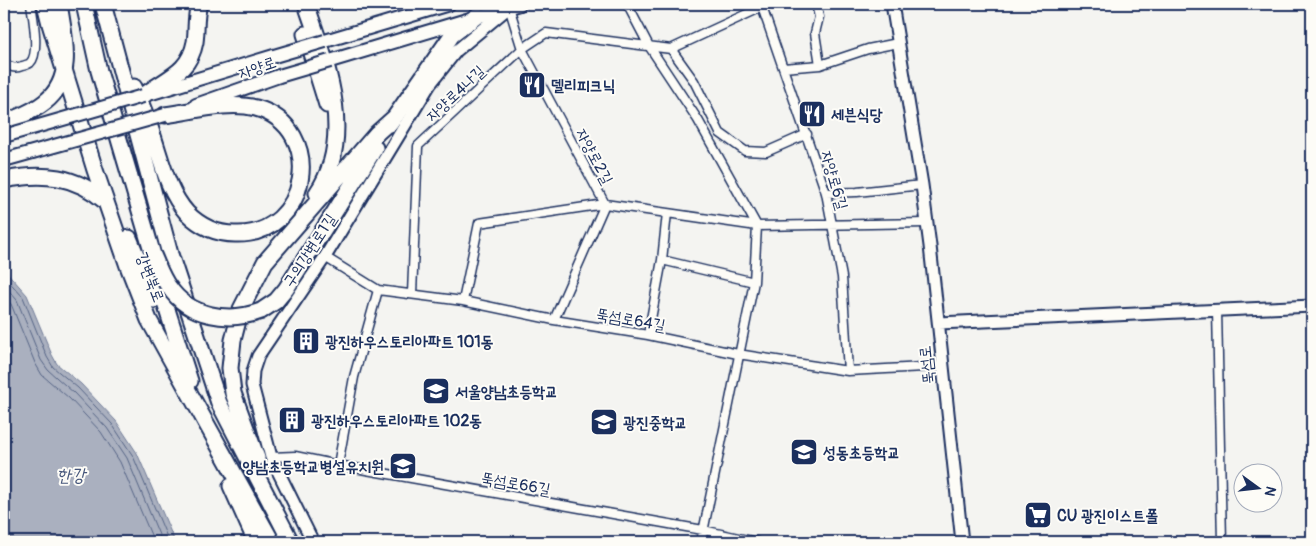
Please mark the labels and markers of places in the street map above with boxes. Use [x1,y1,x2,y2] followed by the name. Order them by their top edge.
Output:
[517,70,547,100] restaurant icon: 델리피크닉
[551,76,615,96] place label: 델리피크닉
[797,99,827,129] restaurant icon: 세븐식당
[831,105,883,125] place label: 세븐식당
[291,326,321,356] building icon: 광진하우스토리아파트 101동
[325,332,494,352] place label: 광진하우스토리아파트 101동
[421,376,451,406] school or university icon: 서울양남초등학교
[455,382,558,402] place label: 서울양남초등학교
[277,405,307,435] building icon: 광진하우스토리아파트 102동
[589,407,619,437] school or university icon: 광진중학교
[311,411,482,431] place label: 광진하우스토리아파트 102동
[623,413,687,433] place label: 광진중학교
[789,437,819,467] school or university icon: 성동초등학교
[823,443,900,463] place label: 성동초등학교
[388,451,418,481] school or university icon: 양남초등학교병설유치원
[242,457,384,477] place label: 양남초등학교병설유치원
[1023,500,1053,530] supermarket icon: CU 광진이스트폴
[1057,506,1158,526] place label: CU 광진이스트폴

